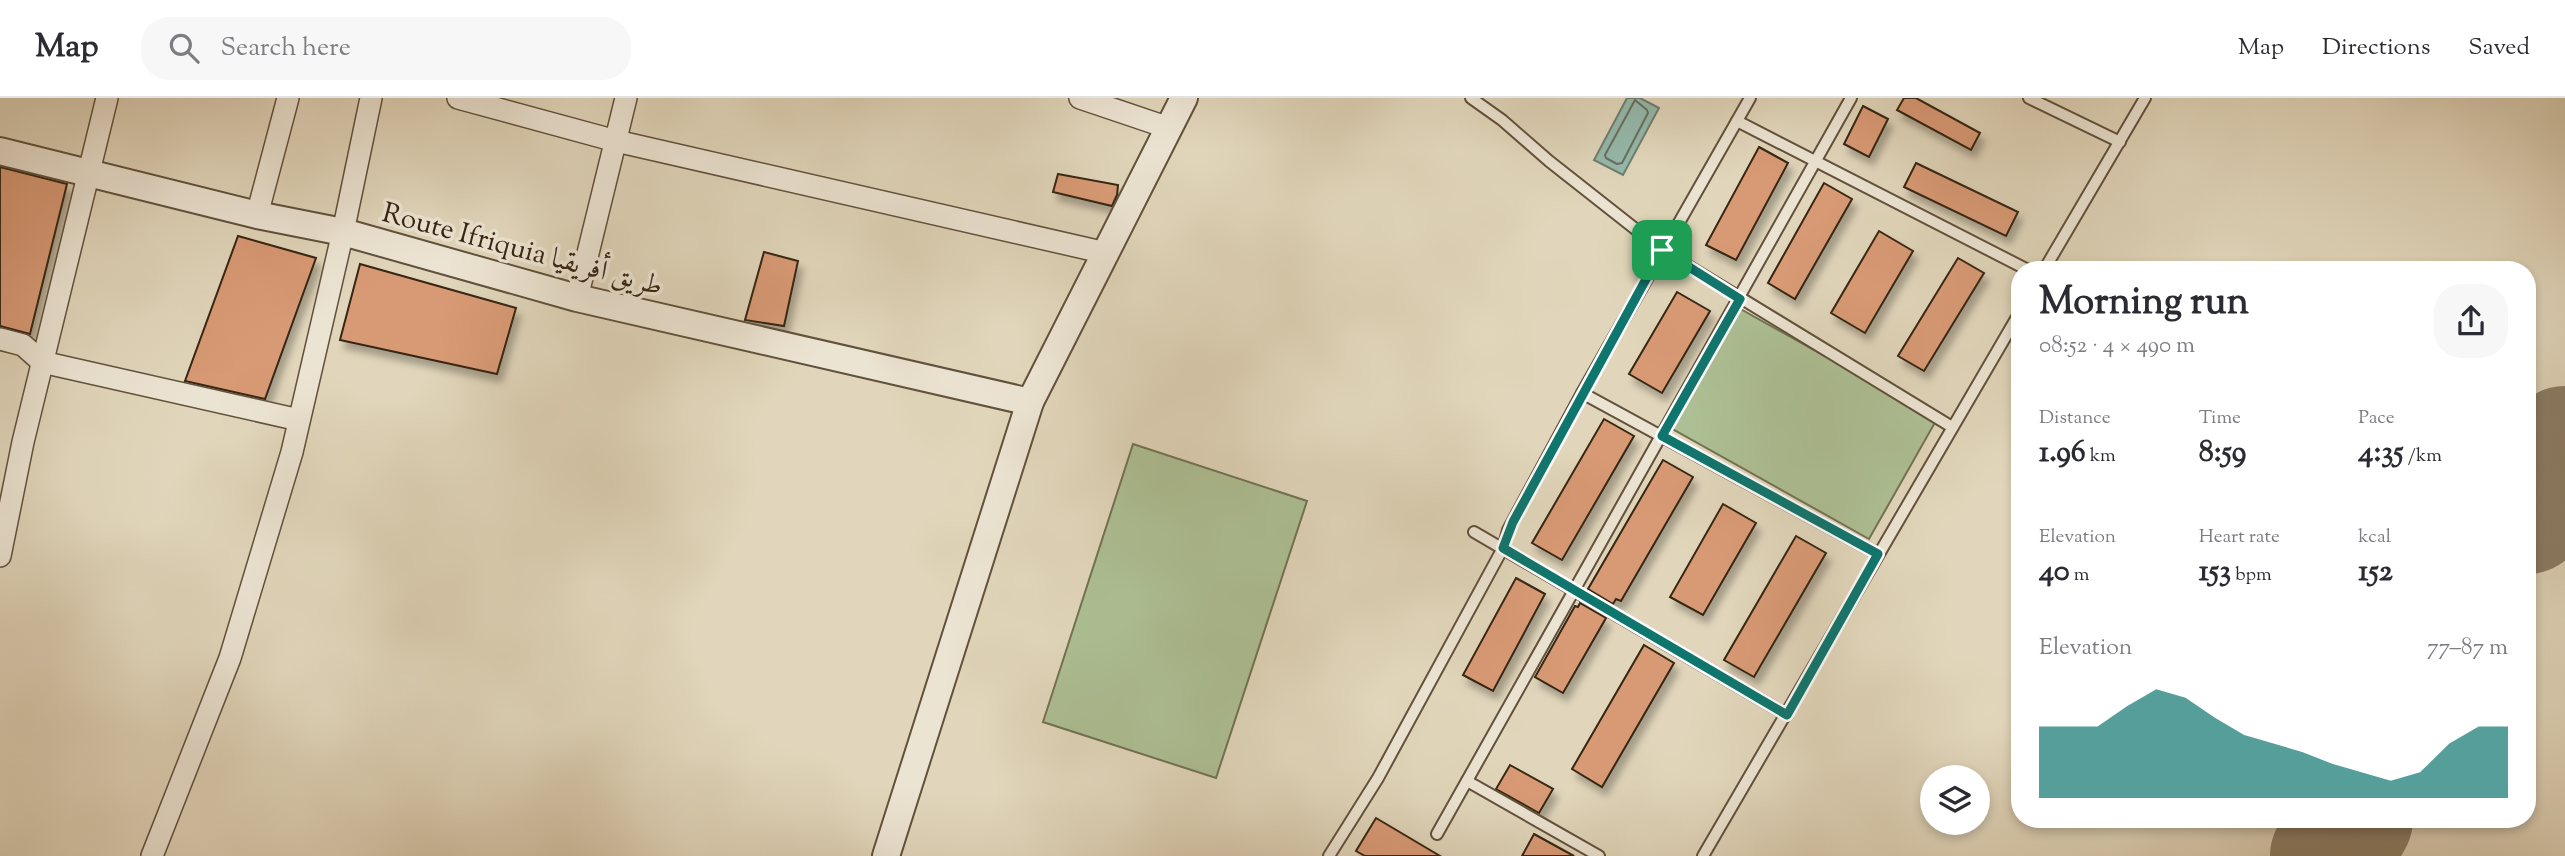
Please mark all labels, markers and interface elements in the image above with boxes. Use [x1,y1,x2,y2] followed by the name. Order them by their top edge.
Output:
[141,17,631,80] search box
[35,24,99,72] text: Map
[165,29,203,67] icon: search
[221,30,351,67] text: Search here
[2238,31,2284,65] text: Map
[2322,31,2430,65] text: Directions
[2468,31,2530,65] text: Saved
[377,192,667,308] street label: Route Ifriquia طريق أفريقيا
[1632,220,1692,280] pin
[1643,231,1681,269] icon: arrive
[2039,277,2249,331] text: Morning run
[2434,284,2508,358] button: share
[2039,330,2195,363] text: 08:52 · 4 × 490 m
[2039,405,2111,432] text: Distance
[2199,405,2241,432] text: Time
[2358,405,2395,432] text: Pace
[2039,432,2086,475] text: 1.96
[2199,432,2246,475] text: 8:59
[2358,432,2404,475] text: 4:35
[2086,443,2116,470] text: km
[2404,443,2442,470] text: /km
[2039,524,2116,551] text: Elevation
[2199,524,2280,551] text: Heart rate
[2358,524,2391,551] text: kcal
[2039,551,2070,594] text: 40
[2199,551,2231,594] text: 153
[2358,551,2393,594] text: 152
[2070,562,2090,589] text: m
[2231,562,2272,589] text: bpm
[2039,632,2132,665] text: Elevation
[2427,632,2508,665] text: 77–87 m
[1920,765,1990,835] map controls
[1920,765,1990,835] button: layers

